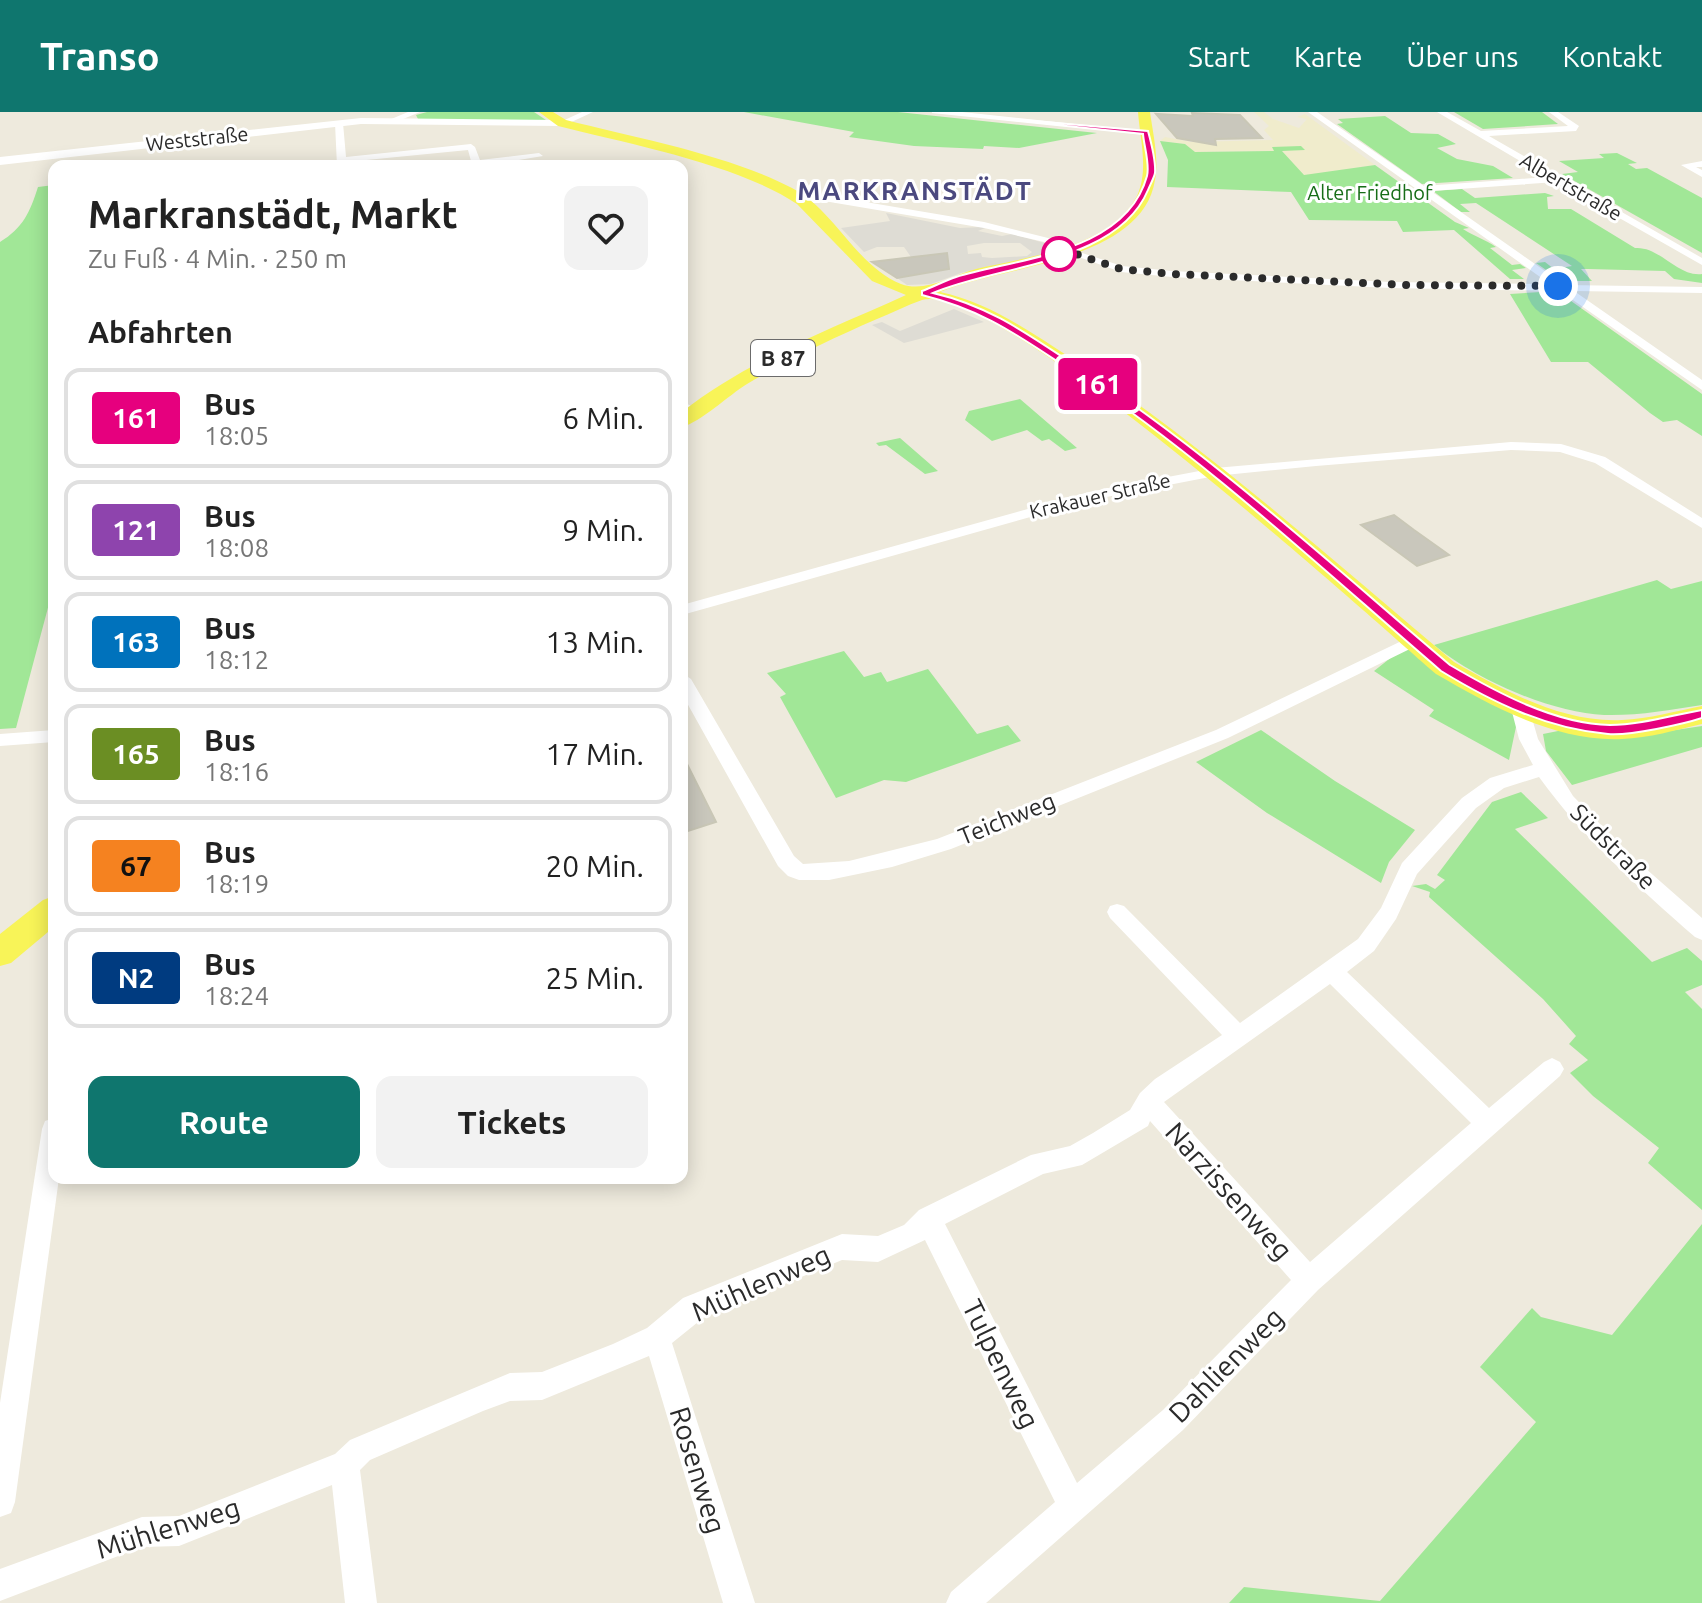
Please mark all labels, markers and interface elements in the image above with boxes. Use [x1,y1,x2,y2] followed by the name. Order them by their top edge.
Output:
[40,35,160,77] text: Transo
[1188,41,1250,72] text: Start
[1294,41,1362,72] text: Karte
[1406,41,1518,72] text: Über uns
[1562,41,1662,72] text: Kontakt
[144,122,249,155] street label: Weststraße
[1516,148,1626,225] street label: Albertstraße
[797,176,1033,205] district label: MARKRANSTÄDT
[1307,181,1433,204] park label: Alter Friedhof
[564,186,648,270] button: heart
[88,193,458,235] text: Markranstädt, Markt
[1042,237,1076,271] unlabelled marker
[88,244,347,273] text: Zu Fuß · 4 Min. · 250 m
[1538,266,1578,306] your location
[88,315,233,349] text: Abfahrten
[751,340,815,376] road number: B 87
[1052,358,1144,410] line badge: 161
[1074,368,1122,399] text: 161
[204,387,256,421] text: Bus
[562,401,644,435] text: 6 Min.
[112,402,160,433] text: 161
[204,421,269,450] text: 18:05
[1027,468,1173,523] street label: Krakauer Straße
[204,499,256,533] text: Bus
[562,513,644,547] text: 9 Min.
[112,514,160,545] text: 121
[204,533,269,562] text: 18:08
[204,611,256,645] text: Bus
[545,625,644,659] text: 13 Min.
[112,626,160,657] text: 163
[204,645,269,674] text: 18:12
[204,723,256,757] text: Bus
[545,737,644,771] text: 17 Min.
[112,738,160,769] text: 165
[204,757,269,786] text: 18:16
[955,787,1059,850] street label: Teichweg
[1565,798,1662,895] street label: Südstraße
[204,835,256,869] text: Bus
[545,849,644,883] text: 20 Min.
[120,850,152,881] text: 67
[204,869,269,898] text: 18:19
[204,947,256,981] text: Bus
[545,961,644,995] text: 25 Min.
[118,962,154,993] text: N2
[204,981,269,1010] text: 18:24
[88,1076,360,1168] button: Route
[376,1076,648,1168] button: Tickets
[1160,1116,1299,1266] street label: Narzissenweg
[687,1238,835,1327] street label: Mühlenweg
[957,1294,1046,1433] street label: Tulpenweg
[1162,1301,1289,1428] street label: Dahlienweg
[665,1403,732,1537] street label: Rosenweg
[92,1491,243,1564] street label: Mühlenweg

